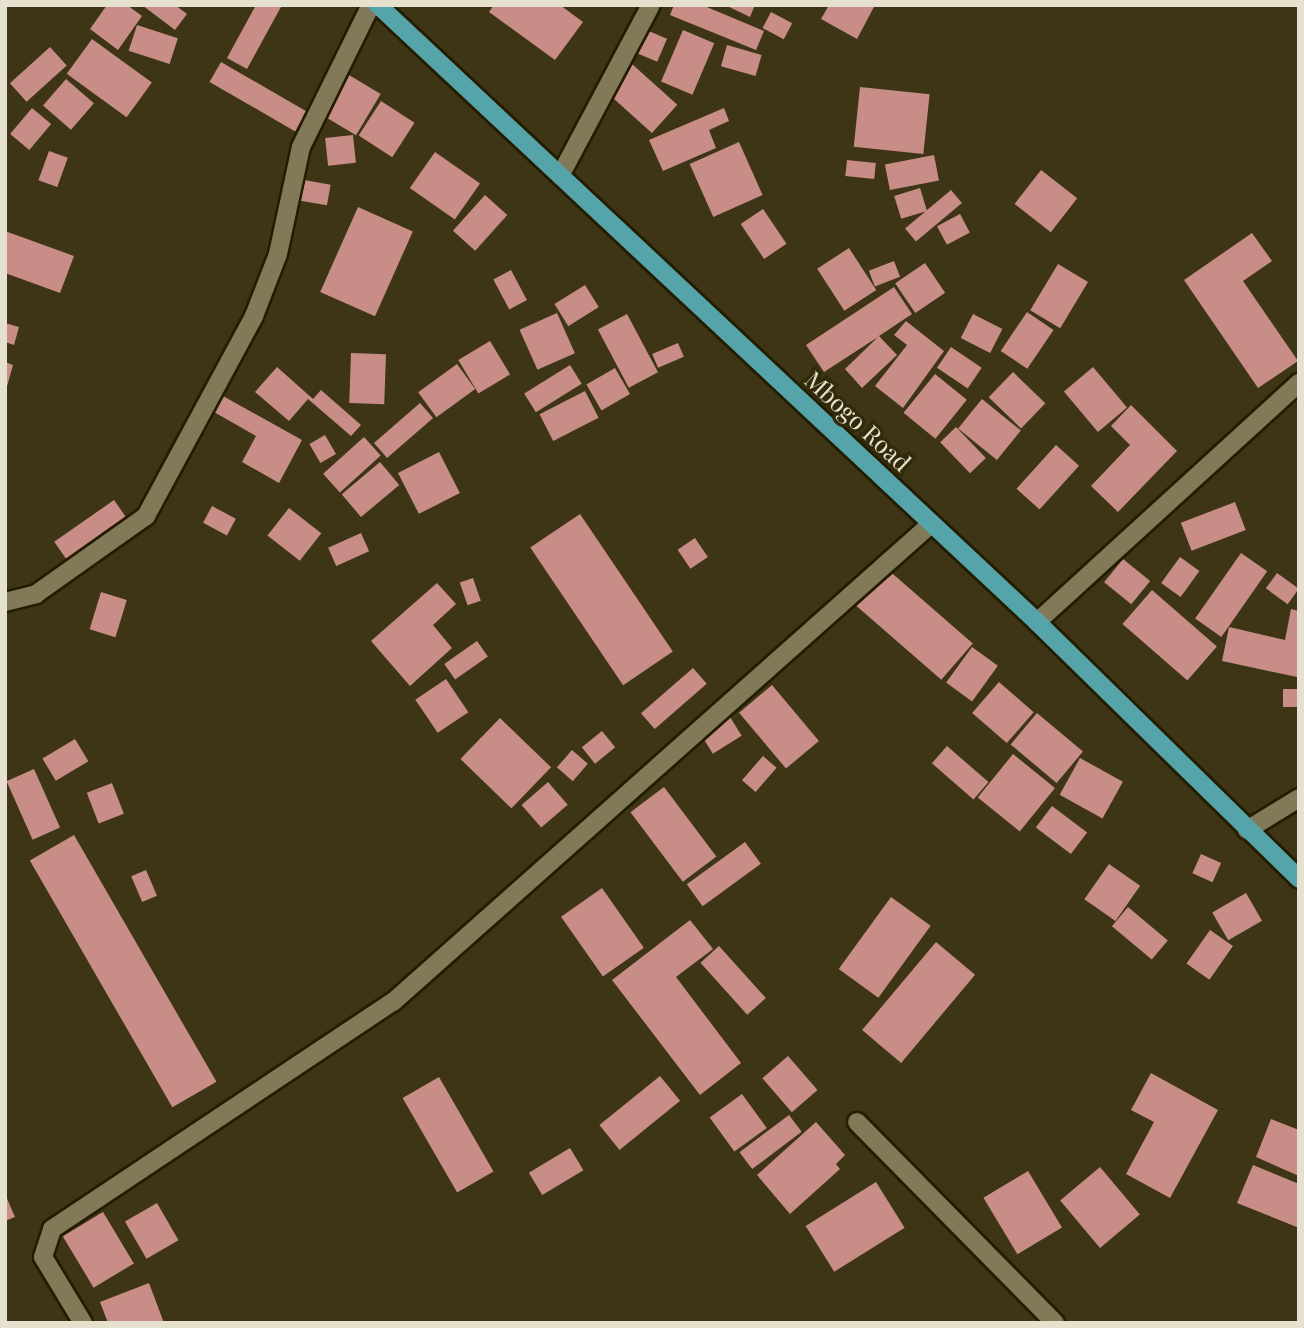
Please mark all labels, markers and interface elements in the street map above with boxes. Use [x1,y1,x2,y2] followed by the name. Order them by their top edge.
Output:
[799,365,917,477] street label: Mbogo Road

